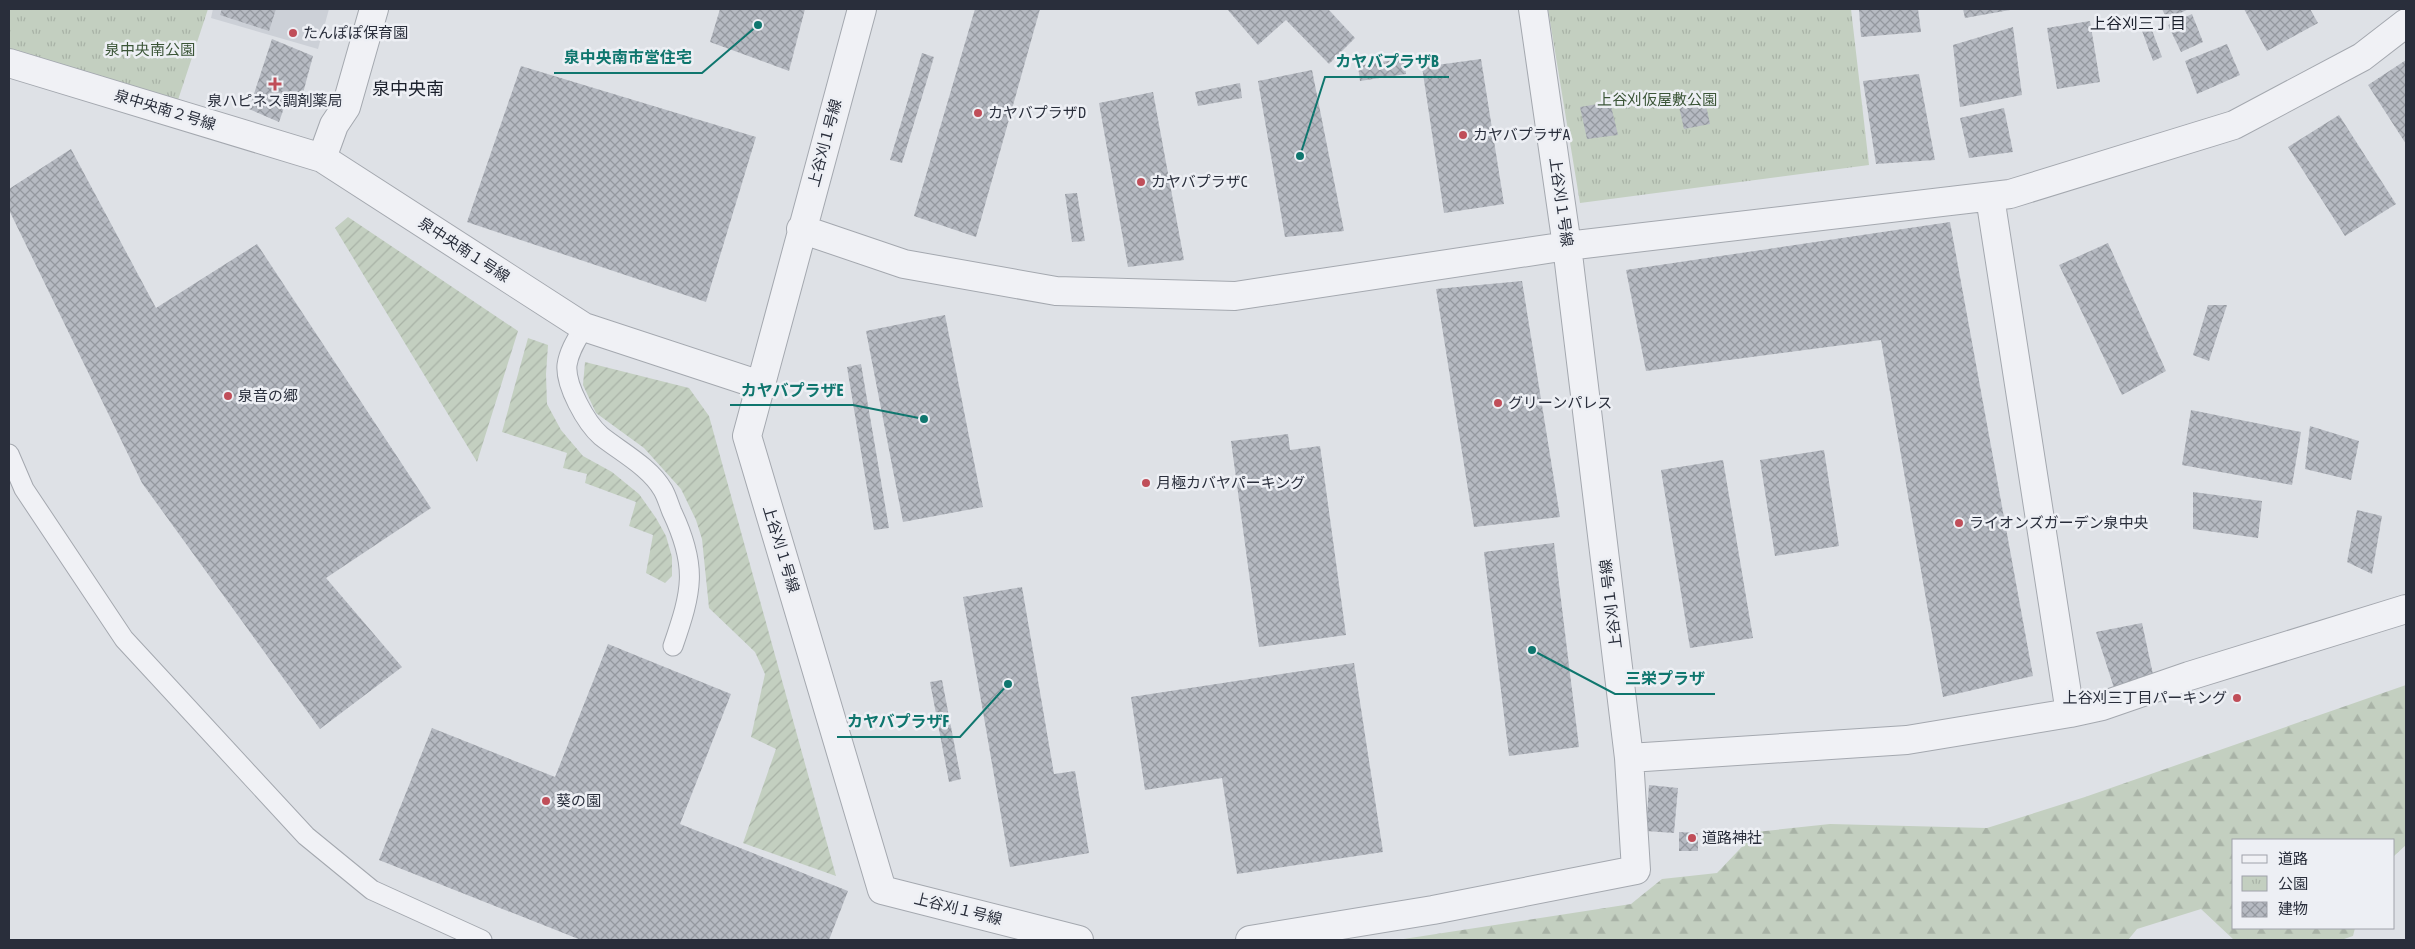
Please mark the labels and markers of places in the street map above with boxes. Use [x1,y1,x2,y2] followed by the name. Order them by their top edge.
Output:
[303,24,408,41] place label: たんぽぽ保育園
[287,27,299,39] marker: たんぽぽ保育園
[554,42,702,73] callout: 泉中央南市営住宅
[1325,46,1449,77] callout: カヤバプラザB
[269,78,281,90] marker: 泉ハピネス調剤薬局
[207,92,343,109] place label: 泉ハピネス調剤薬局
[988,104,1086,121] place label: カヤバプラザD
[972,107,984,119] marker: カヤバプラザD
[1473,126,1571,143] place label: カヤバプラザA
[1457,129,1469,141] marker: カヤバプラザA
[1151,173,1248,190] place label: カヤバプラザC
[1135,176,1147,188] marker: カヤバプラザC
[730,374,853,405] callout: カヤバプラザE
[238,387,298,404] place label: 泉音の郷
[222,390,234,402] marker: 泉音の郷
[1508,394,1612,411] place label: グリーンパレス
[1492,397,1504,409] marker: グリーンパレス
[1156,474,1305,491] place label: 月極カバヤパーキング
[1140,477,1152,489] marker: 月極カバヤパーキング
[1969,514,2149,531] place label: ライオンズガーデン泉中央
[1953,517,1965,529] marker: ライオンズガーデン泉中央
[1615,663,1715,694] callout: 三栄プラザ
[2062,689,2227,706] place label: 上谷刈三丁目パーキング
[2231,692,2243,704] marker: 上谷刈三丁目パーキング
[837,706,960,737] callout: カヤバプラザF
[556,792,601,809] place label: 葵の園
[540,795,552,807] marker: 葵の園
[1702,829,1762,846] place label: 道路神社
[1686,832,1698,844] marker: 道路神社

